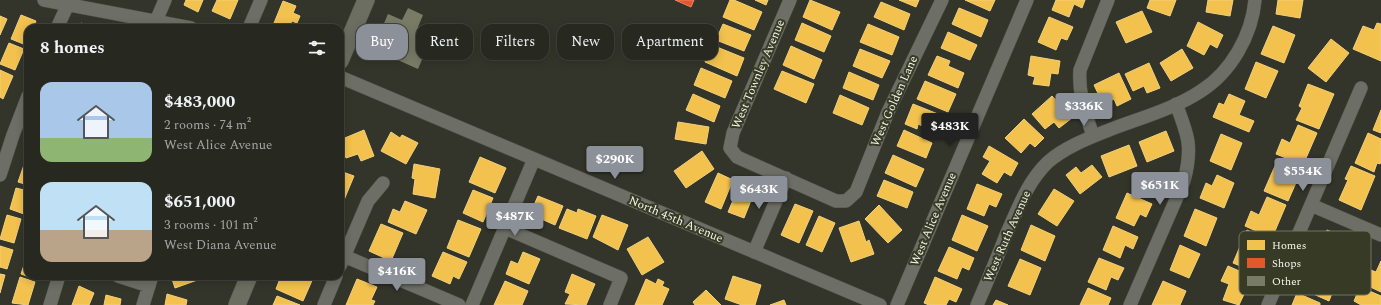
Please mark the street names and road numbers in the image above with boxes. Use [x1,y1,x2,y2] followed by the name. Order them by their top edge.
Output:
[727,16,790,132] street label: West Townley Avenue
[866,53,923,150] street label: West Golden Lane
[905,169,962,269] street label: West Alice Avenue
[979,187,1036,285] street label: West Ruth Avenue
[626,191,726,248] street label: North 45th Avenue

